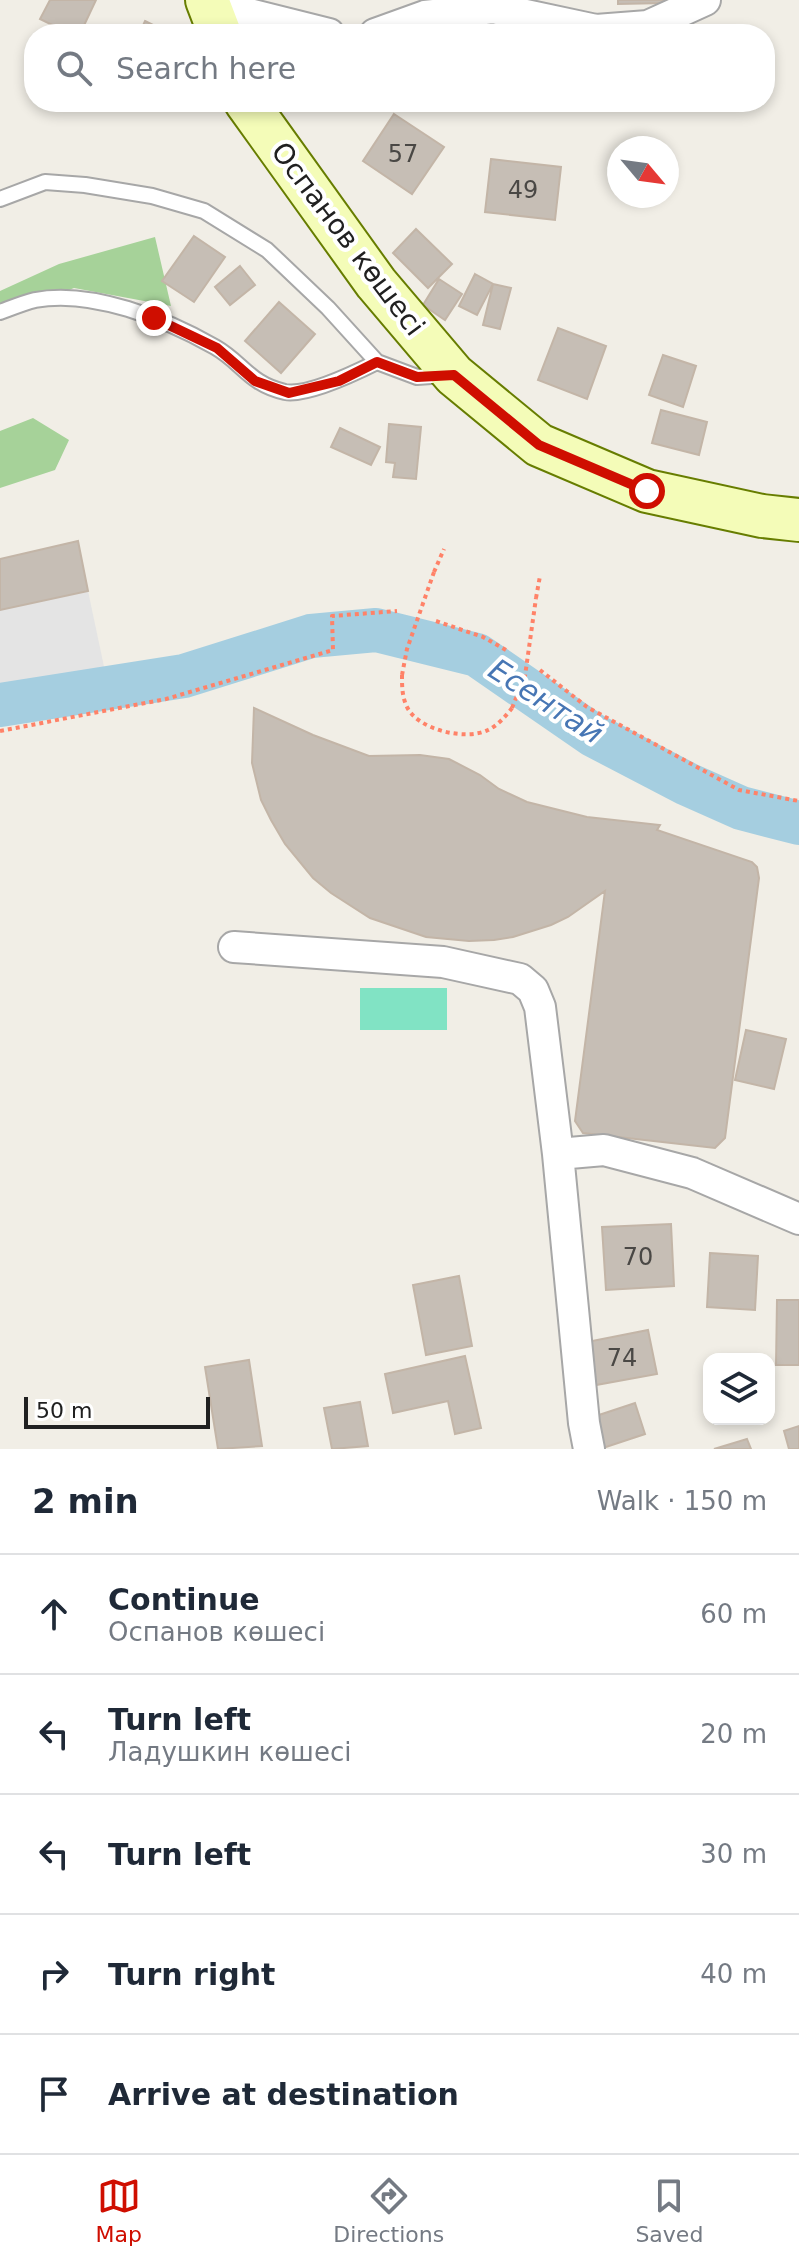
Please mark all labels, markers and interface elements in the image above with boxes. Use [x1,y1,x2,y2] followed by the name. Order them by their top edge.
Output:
[24,24,775,112] search box
[52,46,96,90] icon: search
[116,51,296,86] text: Search here
[264,136,432,342] street label: Оспанов көшесі
[607,136,679,208] north arrow
[388,140,418,168] house number: 57
[508,176,538,204] house number: 49
[136,300,172,336] route end
[629,473,665,509] route start
[482,651,610,751] water label: Есентай
[623,1243,653,1271] house number: 70
[607,1344,637,1372] house number: 74
[703,1353,775,1425] map controls
[703,1353,775,1425] button: layers
[24,1393,210,1429] scale bar
[36,1398,92,1423] text: 50 m
[32,1481,139,1521] text: 2 min
[597,1486,767,1516] text: Walk · 150 m
[108,1582,260,1617] text: Continue
[32,1592,76,1636] icon: ahead
[700,1599,767,1629] text: 60 m
[108,1617,325,1647] text: Оспанов көшесі
[108,1702,251,1737] text: Turn left
[32,1712,76,1756] icon: left
[700,1719,767,1749] text: 20 m
[108,1737,351,1767] text: Ладушкин көшесі
[32,1832,76,1876] icon: left
[108,1837,251,1872] text: Turn left
[700,1839,767,1869] text: 30 m
[32,1952,76,1996] icon: right
[108,1957,275,1992] text: Turn right
[700,1959,767,1989] text: 40 m
[32,2072,76,2116] icon: arrive
[108,2077,459,2112] text: Arrive at destination
[96,2174,142,2247] tab: Map
[333,2174,444,2247] tab: Directions
[635,2174,703,2247] tab: Saved

